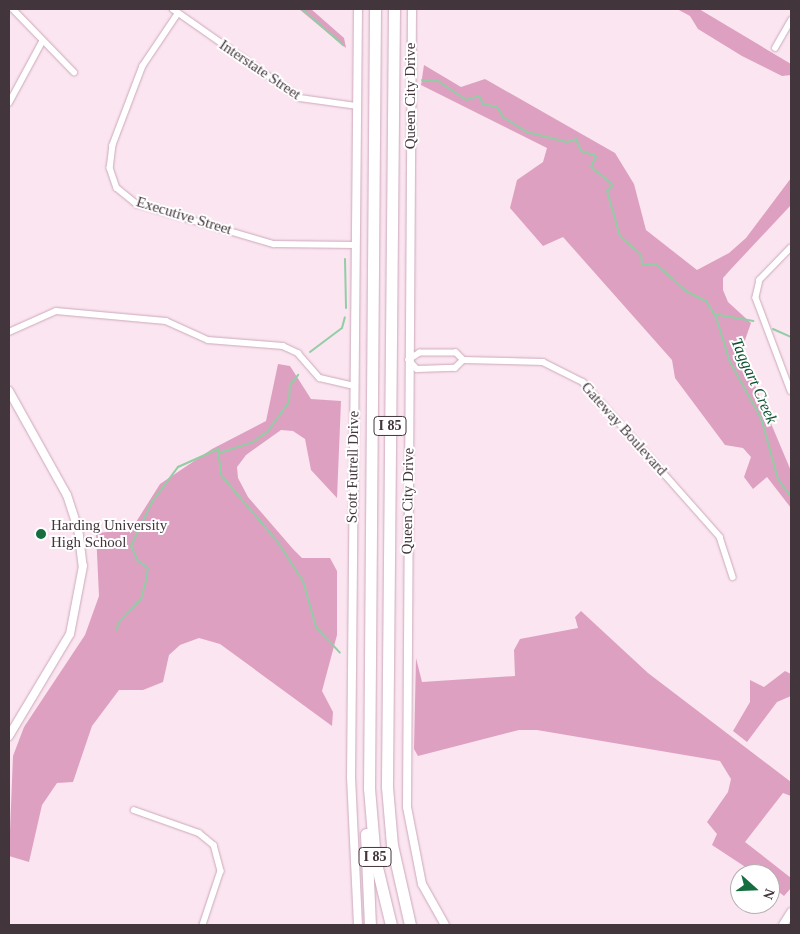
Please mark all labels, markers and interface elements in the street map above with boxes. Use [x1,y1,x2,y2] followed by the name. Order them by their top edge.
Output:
[216,36,304,104] street label: Interstate Street
[402,43,420,149] street label: Queen City Drive
[134,193,234,239] street label: Executive Street
[727,335,781,427] water label: Taggart Creek
[577,379,671,479] street label: Gateway Boulevard
[343,411,363,523] street label: Scott Futrell Drive
[372,414,408,438] road number: I 85
[398,448,418,554] street label: Queen City Drive
[51,516,167,551] place label: Harding University High School
[35,528,47,540] marker: Harding University High School
[358,846,392,869] road number: I 85
[730,864,780,914] north arrow
[760,887,777,901] text: N

